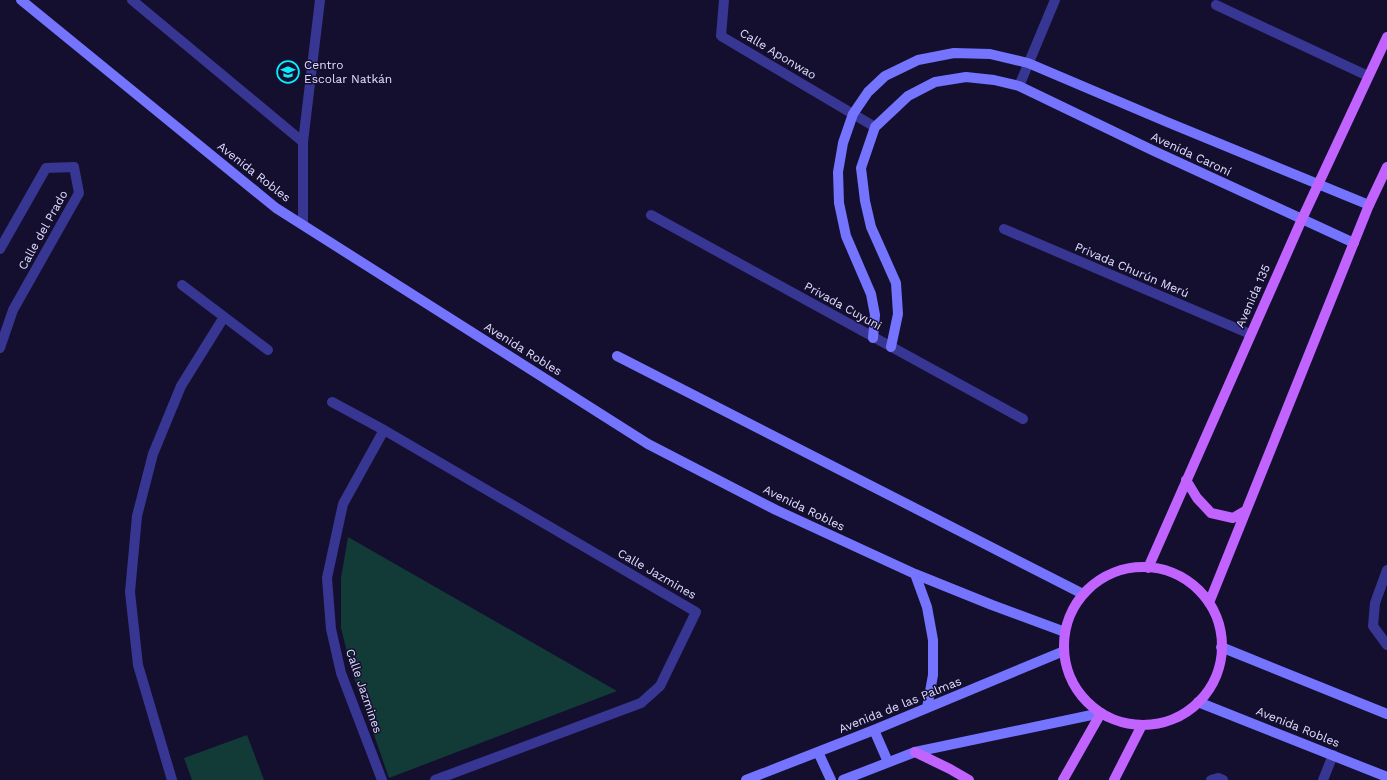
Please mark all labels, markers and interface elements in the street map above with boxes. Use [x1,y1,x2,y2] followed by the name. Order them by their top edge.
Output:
[737,26,819,82] street label: Calle Aponwao
[304,58,392,86] place label: Centro Escolar Natkán
[275,59,301,85] school or university icon: Centro Escolar Natkán
[1149,129,1233,179] street label: Avenida Caroní
[215,139,293,205] street label: Avenida Robles
[15,188,71,272] street label: Calle del Prado
[1073,240,1191,300] street label: Privada Churún Merú
[1233,262,1273,330] street label: Avenida 135
[802,279,884,333] street label: Privada Cuyuni
[482,320,564,378] street label: Avenida Robles
[761,482,847,534] street label: Avenida Robles
[615,546,699,602] street label: Calle Jazmines
[343,647,385,735] street label: Calle Jazmines
[837,674,963,736] street label: Avenida de las Palmas
[1254,704,1342,750] street label: Avenida Robles

